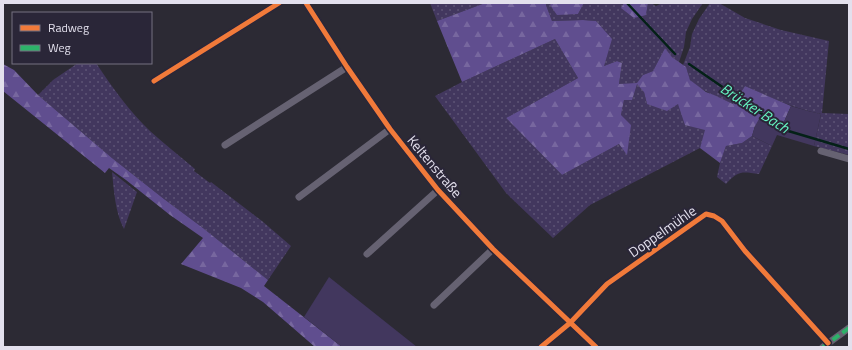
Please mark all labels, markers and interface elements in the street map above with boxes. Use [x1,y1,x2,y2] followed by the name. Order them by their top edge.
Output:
[12,12,152,64] legend
[48,18,89,37] text: Radweg
[48,38,71,57] text: Weg
[716,77,794,139] water label: Brücker Bach
[403,130,467,202] street label: Keltenstraße
[624,200,700,262] street label: Doppelmühle

